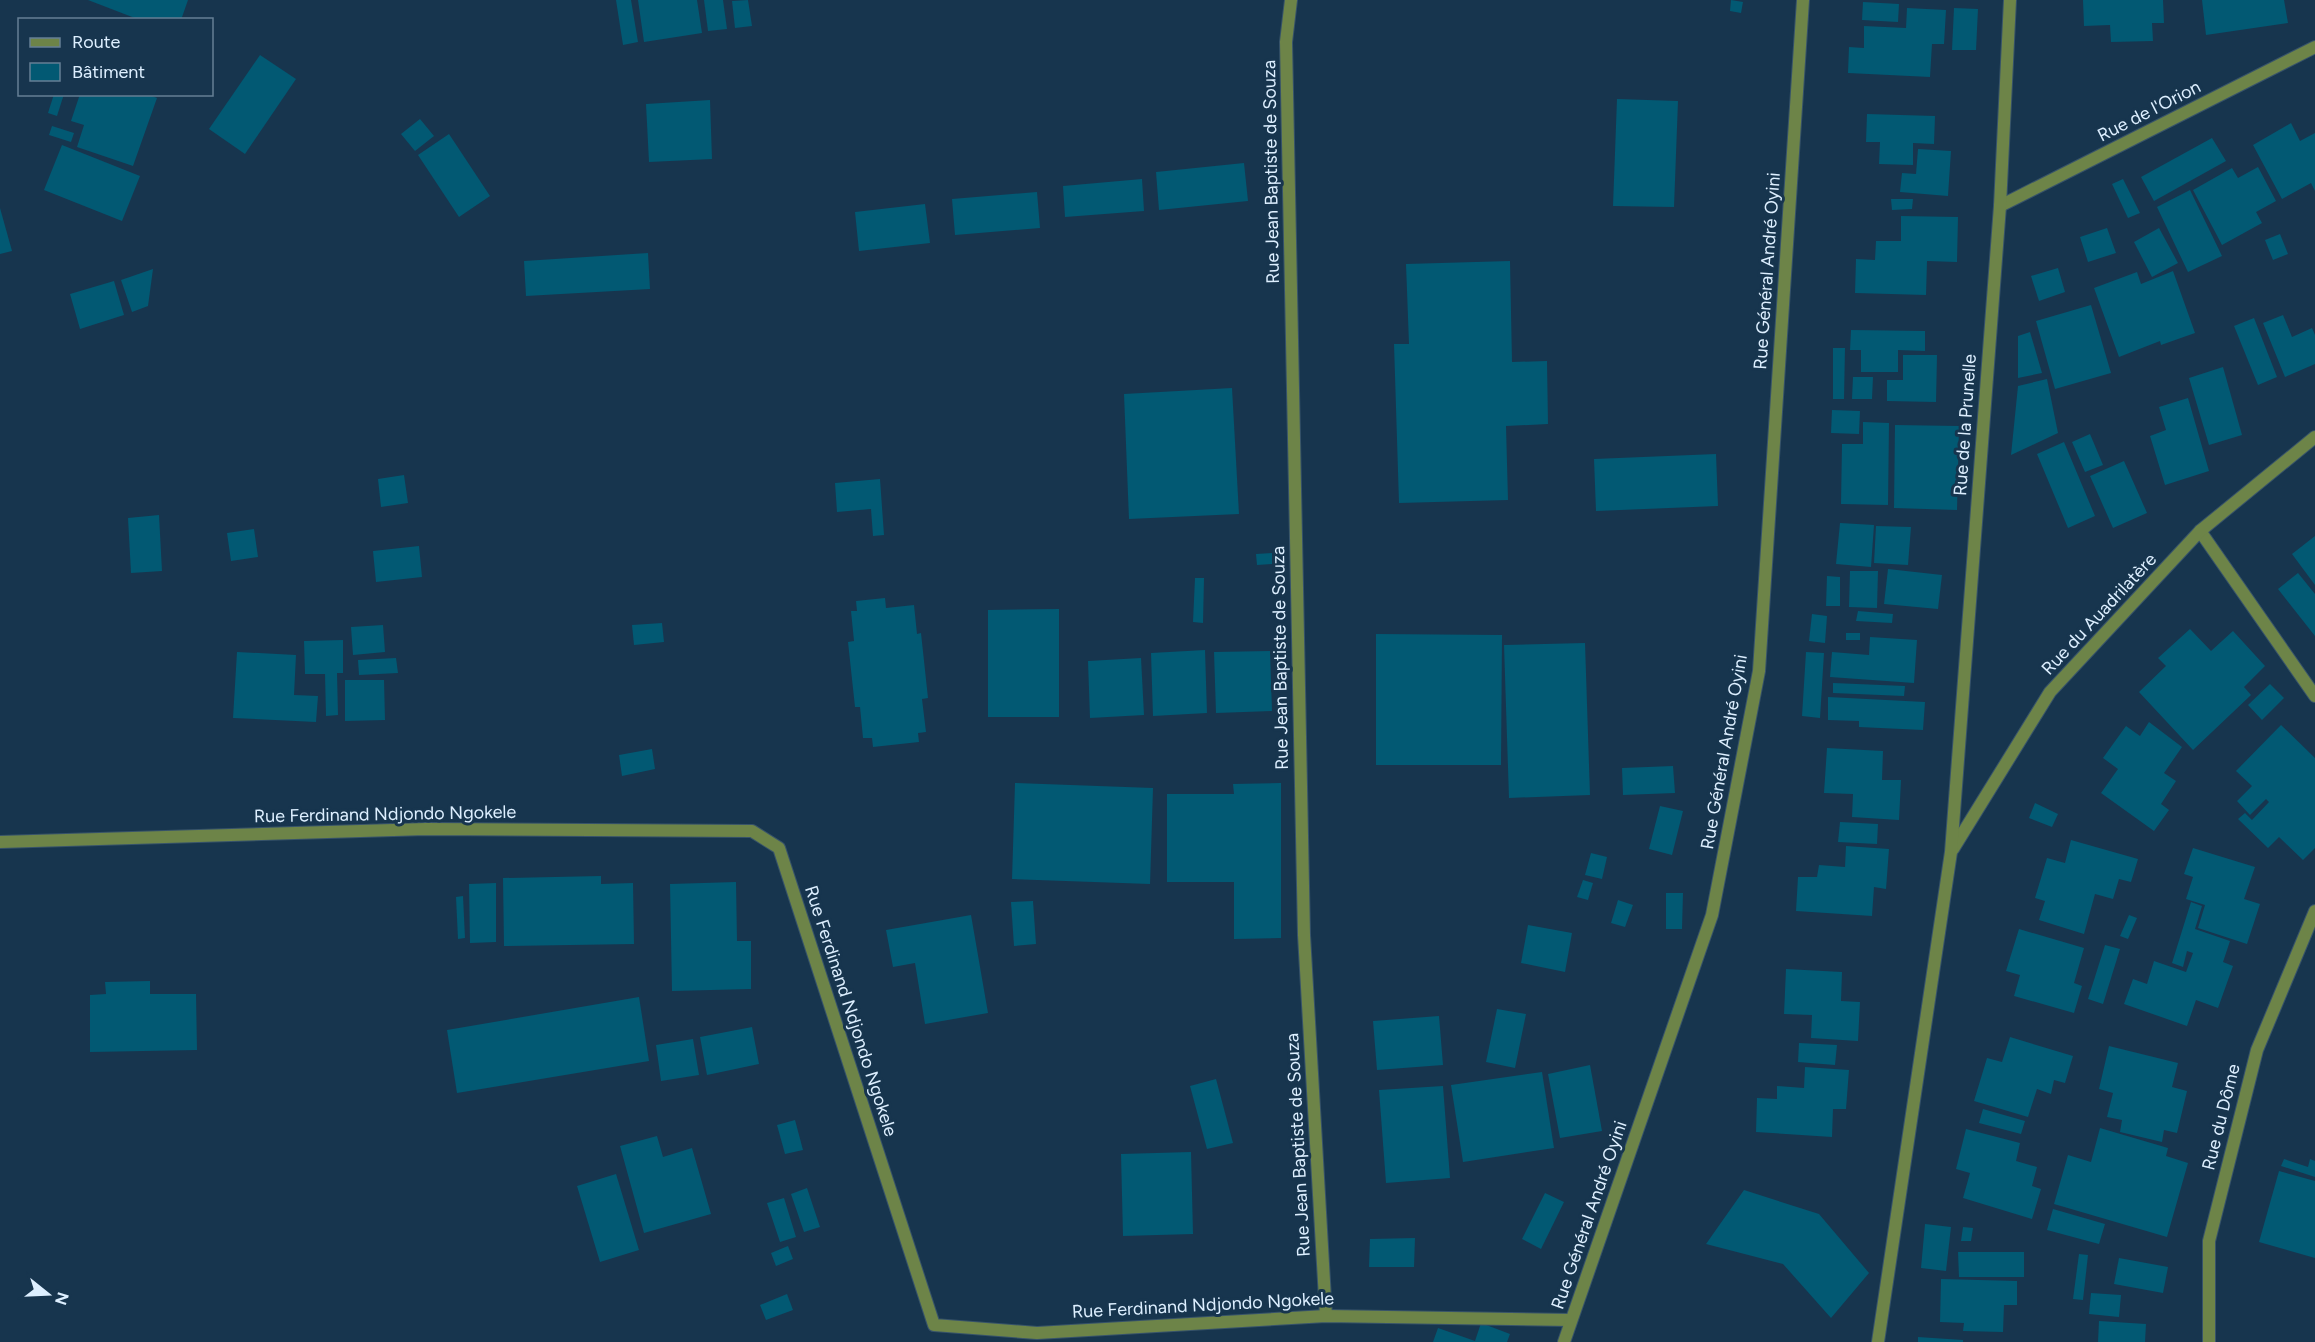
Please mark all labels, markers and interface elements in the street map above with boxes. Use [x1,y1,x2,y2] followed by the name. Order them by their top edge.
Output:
[18,18,213,96] legend
[72,31,121,53] text: Route
[1258,60,1284,284] street label: Rue Jean Baptiste de Souza
[72,61,145,83] text: Bâtiment
[2094,76,2204,146] street label: Rue de l'Orion
[1749,172,1785,370] street label: Rue Général André Oyini
[1949,353,1981,497] street label: Rue de la Prunelle
[1267,546,1293,770] street label: Rue Jean Baptiste de Souza
[2037,548,2161,679] street label: Rue du Auadrilatère
[1696,653,1752,851] street label: Rue Général André Oyini
[254,801,517,827] street label: Rue Ferdinand Ndjondo Ngokele
[800,883,902,1139] street label: Rue Ferdinand Ndjondo Ngokele
[1281,1033,1315,1257] street label: Rue Jean Baptiste de Souza
[2197,1061,2245,1172] street label: Rue du Dôme
[1546,1118,1632,1312] street label: Rue Général André Oyini
[18,1264,78,1324] north arrow
[1071,1287,1335,1323] street label: Rue Ferdinand Ndjondo Ngokele
[51,1290,73,1307] text: N

